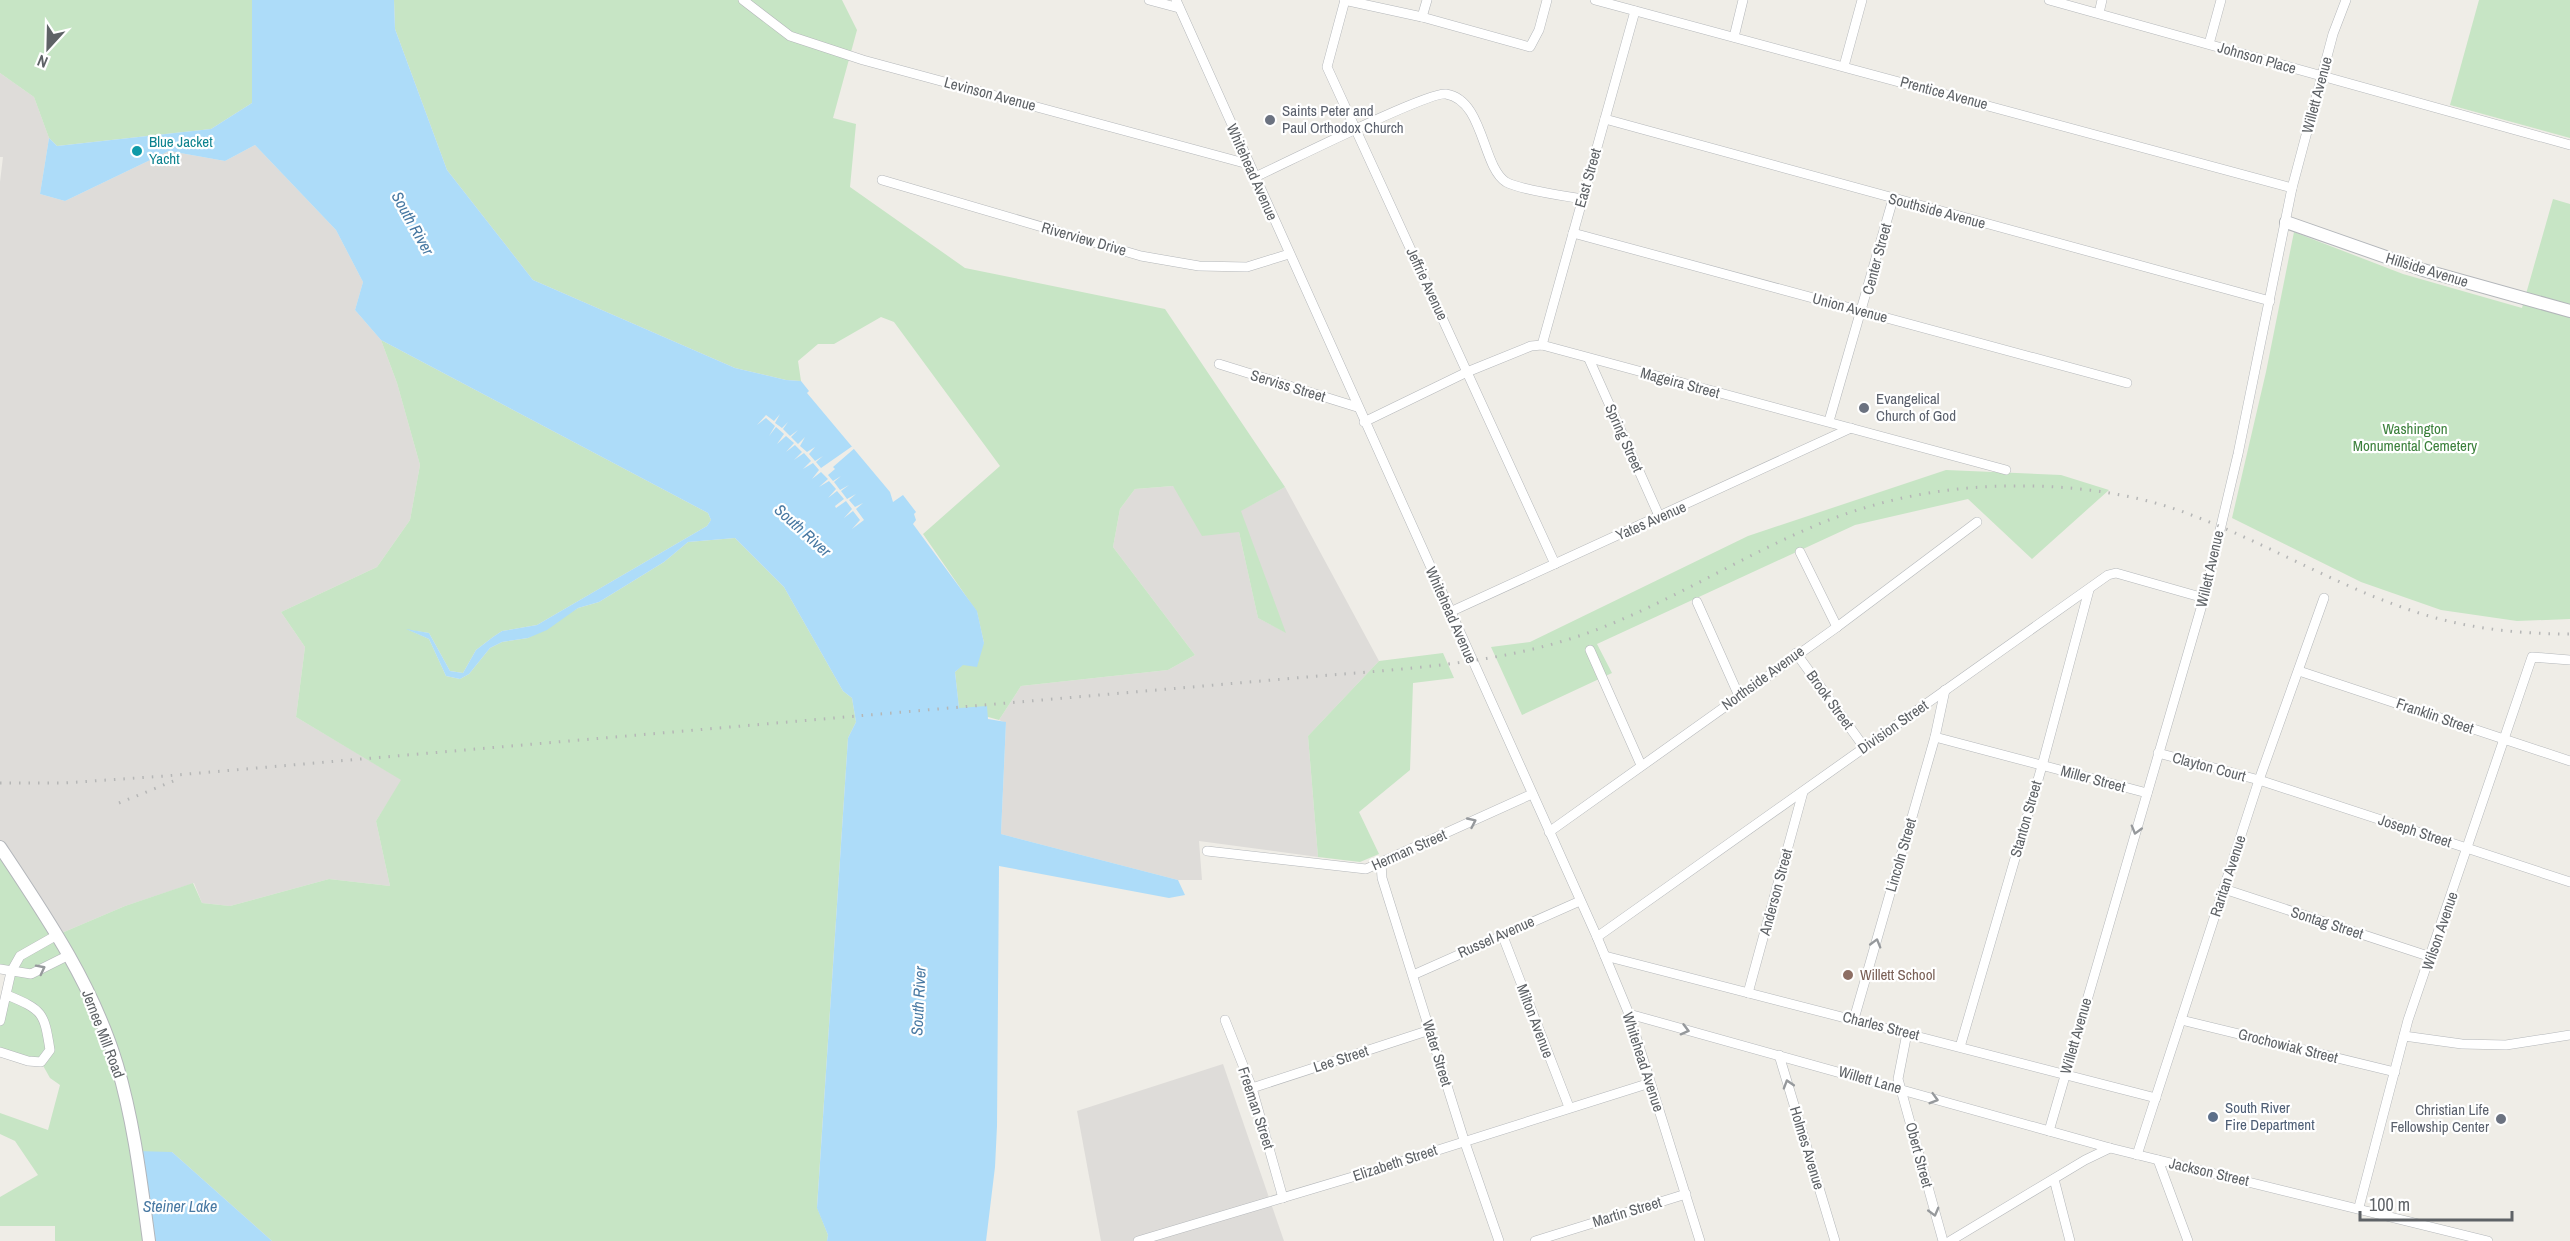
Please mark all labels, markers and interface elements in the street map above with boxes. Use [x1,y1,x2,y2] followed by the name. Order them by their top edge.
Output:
[18,18,78,78] north arrow
[2215,36,2299,79] street label: Johnson Place
[34,50,51,74] text: N
[2296,54,2337,135] street label: Willett Avenue
[942,71,1038,116] street label: Levinson Avenue
[1898,71,1990,114] street label: Prentice Avenue
[1282,100,1404,138] place label: Saints Peter and Paul Orthodox Church
[1263,113,1277,127] marker: Saints Peter and Paul Orthodox Church
[1222,120,1283,224] street label: Whitehead Avenue
[149,131,213,169] place label: Blue Jacket Yacht
[130,144,144,158] marker: Blue Jacket Yacht
[1569,145,1606,210] street label: East Street
[387,187,440,259] water label: South River
[1886,187,1988,234] street label: Southside Avenue
[1039,216,1129,261] street label: Riverview Drive
[1857,220,1896,297] street label: Center Street
[1401,244,1454,324] street label: Jeffrie Avenue
[2383,247,2471,292] street label: Hillside Avenue
[1810,287,1890,328] street label: Union Avenue
[1638,362,1723,403] street label: Mageira Street
[1248,364,1329,407] street label: Serviss Street
[1876,388,1956,426] place label: Evangelical Church of God
[1600,400,1649,476] street label: Spring Street
[1857,401,1871,415] marker: Evangelical Church of God
[2353,418,2478,456] park label: Washington Monumental Cemetery
[1612,496,1689,545] street label: Yates Avenue
[770,499,837,562] water label: South River
[2190,528,2229,609] street label: Willett Avenue
[1421,563,1482,667] street label: Whitehead Avenue
[1717,640,1808,715] street label: Northside Avenue
[1802,666,1859,734] street label: Brook Street
[2394,692,2477,739] street label: Franklin Street
[1853,694,1933,759] street label: Division Street
[2170,747,2249,787] street label: Clayton Court
[2058,760,2128,797] street label: Miller Street
[2005,778,2047,860] street label: Stanton Street
[2376,809,2455,852] street label: Joseph Street
[1880,815,1921,894] street label: Lincoln Street
[1466,817,1477,829] one-way arrow
[1368,823,1450,875] street label: Herman Street
[2131,825,2144,835] one-way arrow
[2204,832,2251,919] street label: Raritan Avenue
[1754,846,1797,938] street label: Anderson Street
[2416,889,2463,973] street label: Wilson Avenue
[2288,901,2367,944] street label: Sontag Street
[1454,910,1538,963] street label: Russel Avenue
[1869,938,1881,949] one-way arrow
[1860,964,1935,985] place label: Willett School
[35,965,45,976] one-way arrow
[905,965,931,1036] water label: South River
[1841,968,1855,982] marker: Willett School
[1512,981,1559,1061] street label: Milton Avenue
[77,987,130,1081] street label: Jernee Mill Road
[2055,995,2096,1076] street label: Willett Avenue
[1840,1006,1922,1045] street label: Charles Street
[1617,1009,1670,1115] street label: Whitehead Avenue
[1417,1017,1458,1089] street label: Water Street
[1680,1022,1690,1035] one-way arrow
[2236,1023,2341,1068] street label: Grochowiak Street
[1311,1040,1372,1077] street label: Lee Street
[1836,1060,1904,1099] street label: Willett Lane
[1233,1064,1280,1152] street label: Freeman Street
[1783,1079,1795,1090] one-way arrow
[1929,1091,1939,1104] one-way arrow
[2225,1097,2315,1135] place label: South River Fire Department
[2390,1099,2489,1137] place label: Christian Life Fellowship Center
[1785,1104,1830,1192] street label: Holmes Avenue
[2206,1110,2220,1124] marker: South River Fire Department
[2494,1112,2508,1126] marker: Christian Life Fellowship Center
[1901,1120,1938,1191] street label: Obert Street
[1350,1139,1440,1186] street label: Elizabeth Street
[2167,1152,2252,1191] street label: Jackson Street
[2360,1184,2512,1222] scale bar
[1590,1191,1664,1232] street label: Martin Street
[2369,1192,2410,1217] text: 100 m
[143,1195,217,1217] water label: Steiner Lake
[1927,1206,1939,1217] one-way arrow

